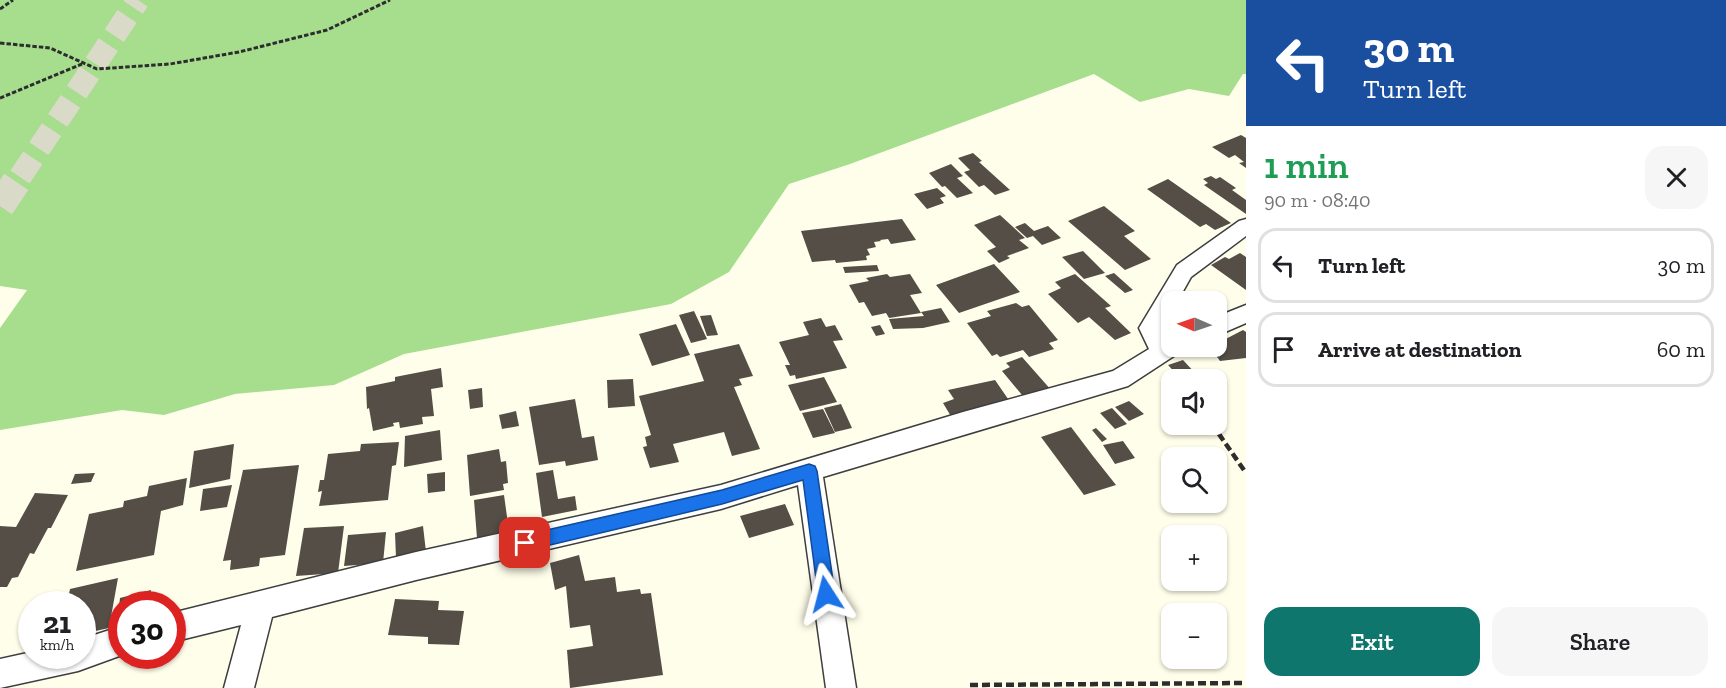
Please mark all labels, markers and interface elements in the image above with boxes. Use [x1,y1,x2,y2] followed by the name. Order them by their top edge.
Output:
[1363,22,1454,73] text: 30 m
[1264,24,1342,102] icon: left
[1363,73,1466,105] text: Turn left
[1264,144,1349,187] text: 1 min
[1645,146,1708,209] button: close
[1264,188,1370,212] text: 90 m · 08:40
[1267,249,1300,282] icon: left
[1318,252,1405,279] text: Turn left
[1658,252,1705,279] text: 30 m
[1161,291,1227,357] north arrow
[1161,291,1227,669] map controls
[1267,333,1300,366] icon: arrive
[1318,336,1521,363] text: Arrive at destination
[1657,336,1705,363] text: 60 m
[1161,369,1227,435] button: sound
[1161,447,1227,513] button: search
[499,517,550,568] pin
[1161,525,1227,591] button: +
[508,526,541,559] icon: arrive
[794,562,858,626] position arrow
[108,591,186,669] speed limit sign: 30
[1161,603,1227,669] button: −
[43,605,71,641] text: 21
[1264,607,1480,676] button: Exit
[1492,607,1708,676] button: Share
[40,636,74,654] text: km/h

